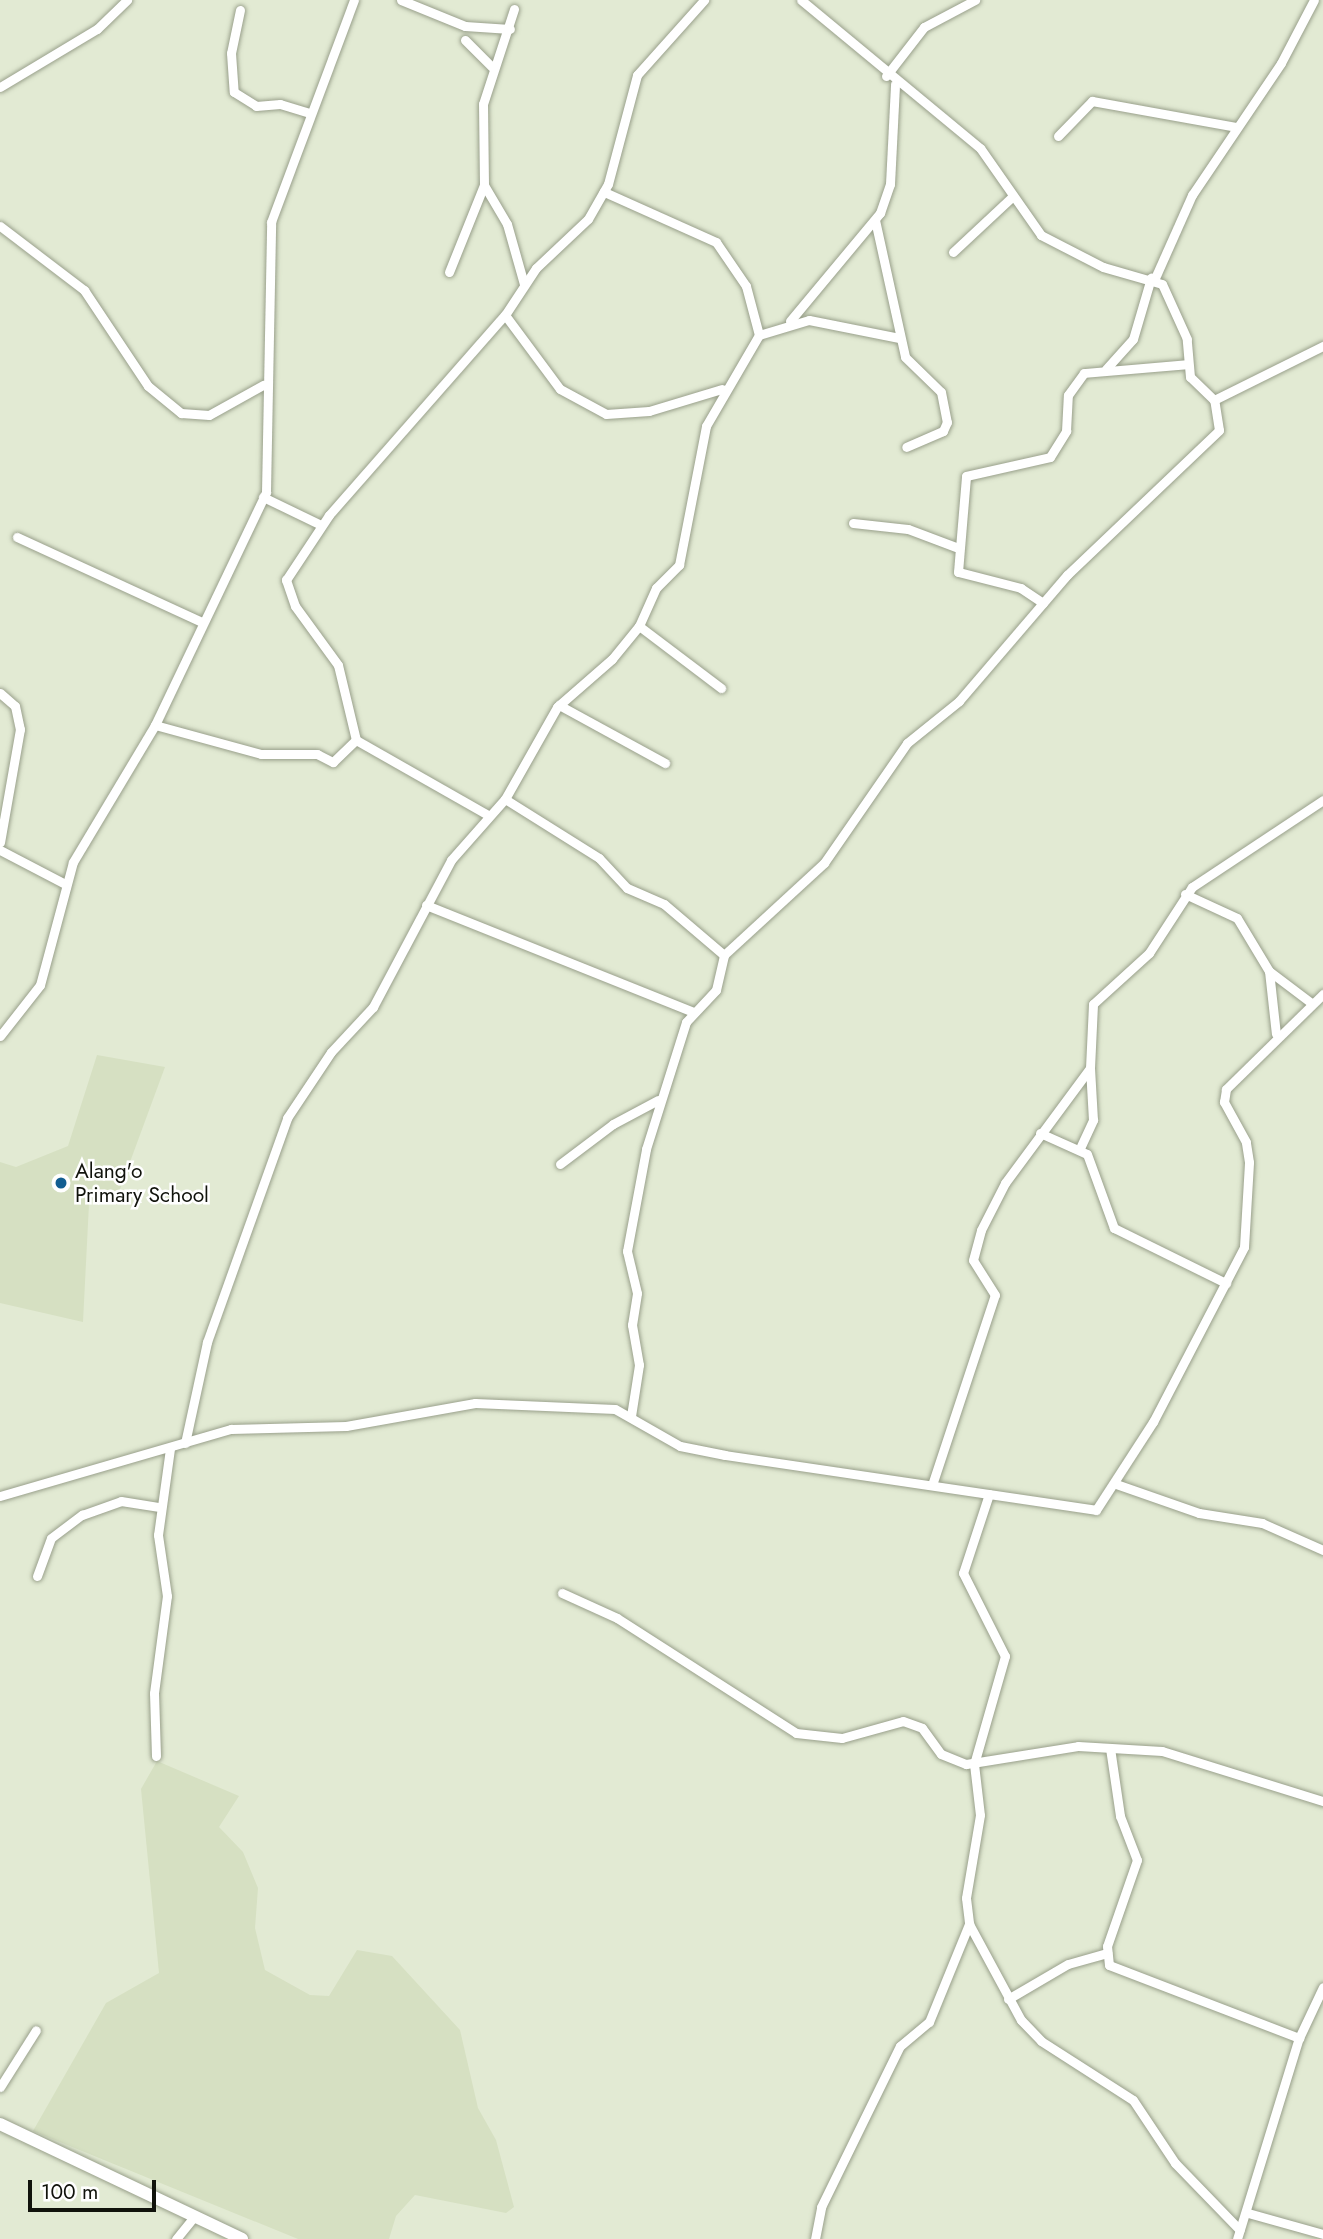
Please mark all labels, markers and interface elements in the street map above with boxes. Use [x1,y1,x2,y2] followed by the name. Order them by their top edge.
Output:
[75,1158,209,1208] place label: Alang'o Primary School
[53,1175,69,1191] marker: Alang'o Primary School
[32,2166,159,2210] scale bar
[41,2177,98,2207] text: 100 m

